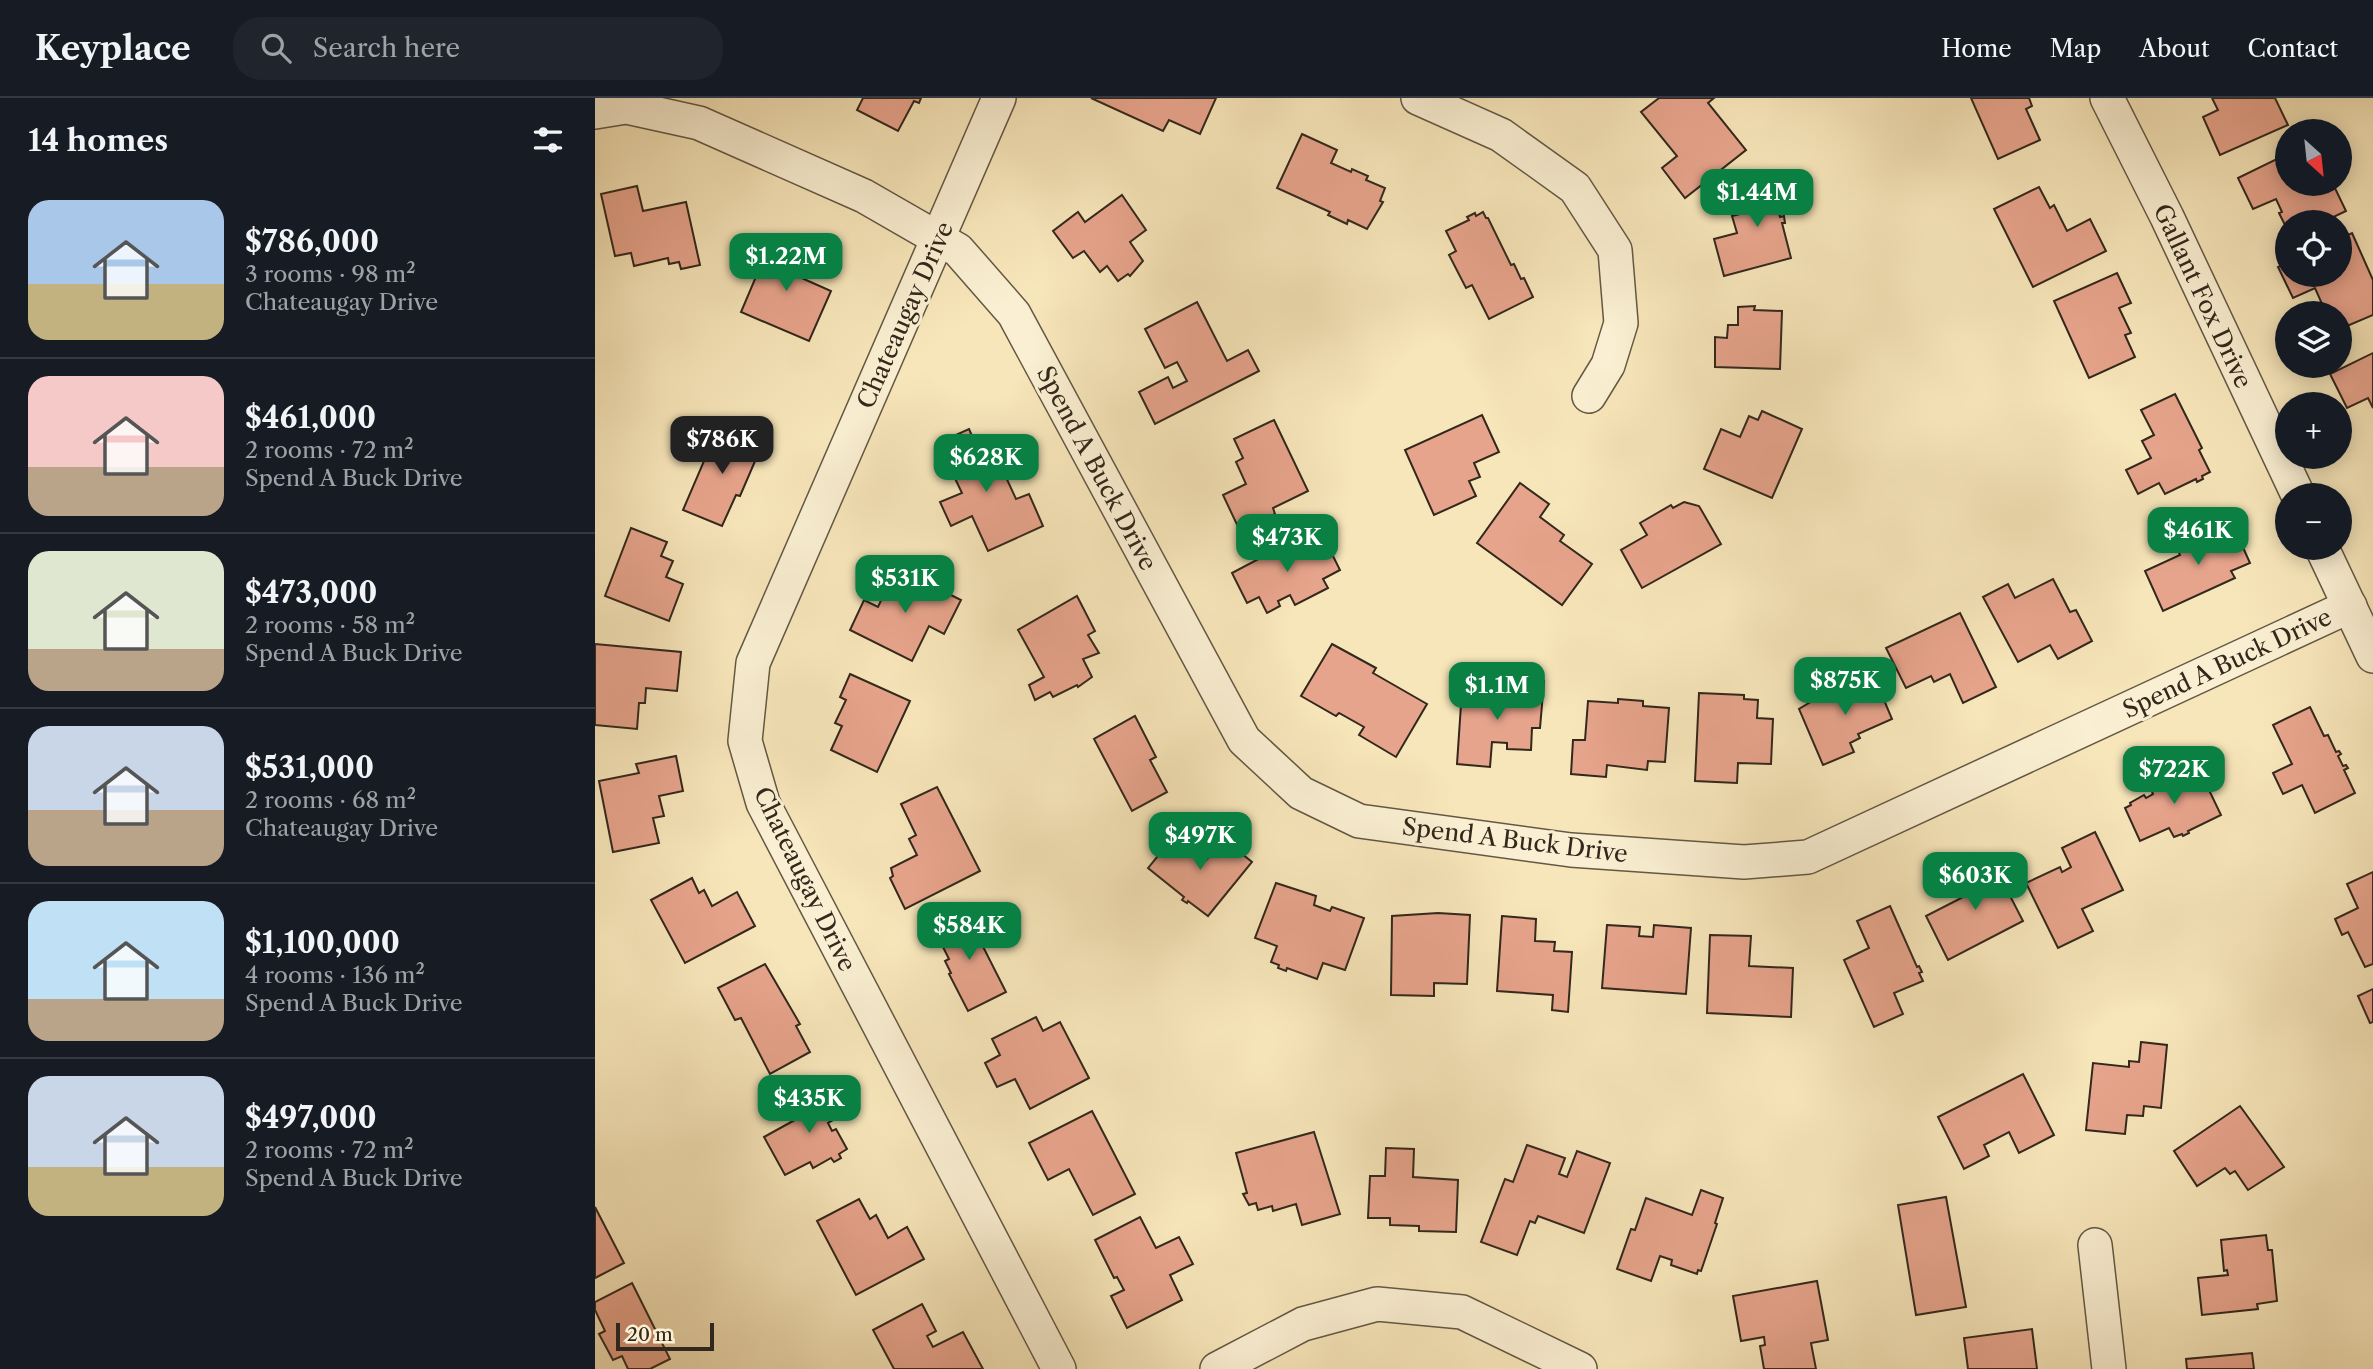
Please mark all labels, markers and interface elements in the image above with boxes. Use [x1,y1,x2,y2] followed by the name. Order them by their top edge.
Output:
[233,17,723,80] search box
[35,28,191,69] text: Keyplace
[257,29,295,67] icon: search
[313,32,460,64] text: Search here
[1941,34,2012,63] text: Home
[2050,34,2101,63] text: Map
[2139,34,2210,63] text: About
[2248,34,2338,63] text: Contact
[2275,119,2352,196] north arrow
[2275,119,2352,560] map controls
[529,121,567,159] icon: filters
[28,122,168,159] text: 14 homes
[1700,170,1814,229] pin: $1.44M
[1716,178,1798,206] text: $1.44M
[2148,199,2258,393] street label: Gallant Fox Drive
[2275,210,2352,287] button: locate
[851,217,959,413] street label: Chateaugay Drive
[245,223,379,260] text: $786,000
[84,228,168,312] icon: home
[729,234,843,293] pin: $1.22M
[745,242,827,270] text: $1.22M
[245,260,416,288] text: 3 rooms · 98 m²
[245,288,438,316] text: Chateaugay Drive
[2275,301,2352,378] button: layers
[1031,361,1163,575] street label: Spend A Buck Drive
[2275,392,2352,469] button: +
[245,399,376,436] text: $461,000
[84,404,168,488] icon: home
[673,416,771,476] pin: $786K
[686,425,758,453] text: $786K
[937,434,1035,494] pin: $628K
[245,436,414,464] text: 2 rooms · 72 m²
[950,443,1022,471] text: $628K
[245,464,463,492] text: Spend A Buck Drive
[2275,483,2352,560] button: −
[2149,508,2247,567] pin: $461K
[1238,514,1336,574] pin: $473K
[2164,516,2232,544] text: $461K
[1252,523,1322,551] text: $473K
[856,556,954,615] pin: $531K
[871,564,939,592] text: $531K
[245,574,377,611] text: $473,000
[84,579,168,663] icon: home
[2118,602,2336,724] street label: Spend A Buck Drive
[245,611,415,639] text: 2 rooms · 58 m²
[245,639,463,667] text: Spend A Buck Drive
[1796,658,1894,717] pin: $875K
[1448,662,1546,722] pin: $1.1M
[1810,666,1880,694] text: $875K
[1465,671,1529,699] text: $1.1M
[2125,746,2223,806] pin: $722K
[245,749,374,786] text: $531,000
[84,754,168,838] icon: home
[2139,755,2209,783] text: $722K
[748,782,862,976] street label: Chateaugay Drive
[245,786,416,814] text: 2 rooms · 68 m²
[1151,812,1249,872] pin: $497K
[1401,812,1629,868] street label: Spend A Buck Drive
[245,814,438,842] text: Chateaugay Drive
[1165,821,1235,849] text: $497K
[1926,852,2024,912] pin: $603K
[1939,861,2011,889] text: $603K
[920,902,1018,962] pin: $584K
[933,911,1005,939] text: $584K
[245,924,400,961] text: $1,100,000
[84,929,168,1013] icon: home
[245,961,425,989] text: 4 rooms · 136 m²
[245,989,463,1017] text: Spend A Buck Drive
[760,1076,858,1135] pin: $435K
[774,1084,844,1112] text: $435K
[245,1099,377,1136] text: $497,000
[84,1104,168,1188] icon: home
[245,1136,414,1164] text: 2 rooms · 72 m²
[245,1164,463,1192] text: Spend A Buck Drive
[616,1320,714,1352] scale bar
[627,1323,673,1346] text: 20 m

